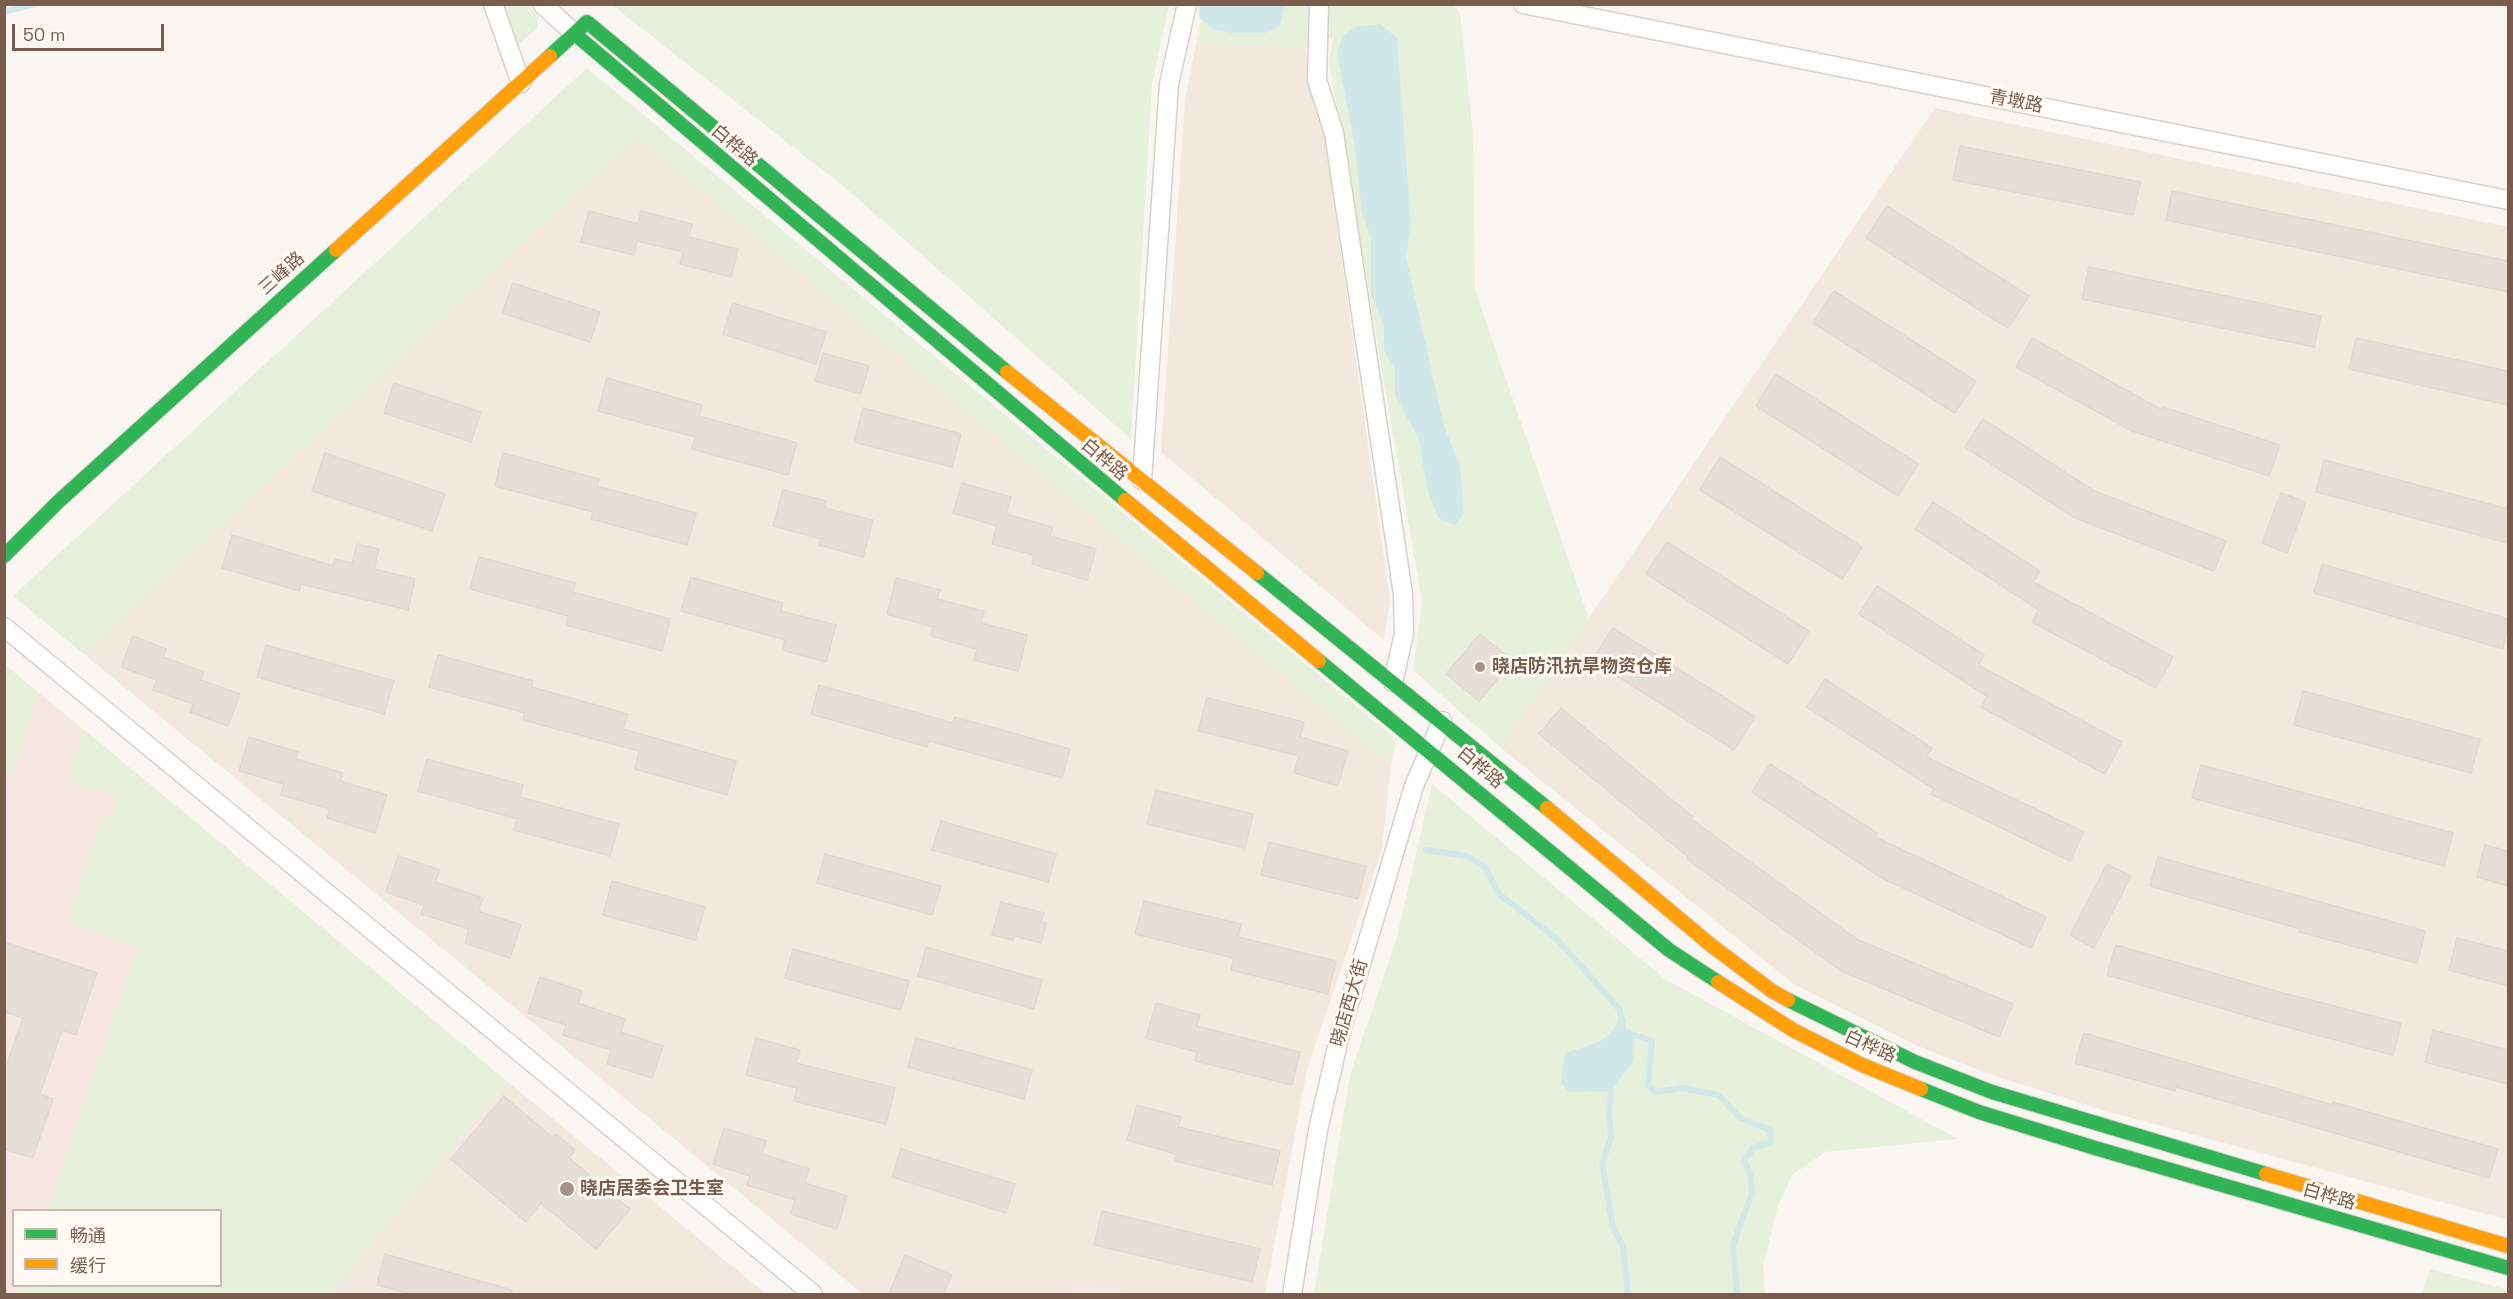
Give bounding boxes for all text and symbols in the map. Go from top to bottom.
scale bar [15,12,166,50]
text: 50 m [23,23,65,46]
street label: 青墩路 [1987,86,2045,118]
street label: 白桦路 [706,120,762,172]
street label: 三峰路 [255,248,309,300]
street label: 白桦路 [1076,434,1132,486]
place label: 晓店防汛抗旱物资仓库 [1492,656,1672,678]
marker: 晓店防汛抗旱物资仓库 [1473,660,1487,674]
street label: 白桦路 [1452,742,1508,794]
street label: 晓店西大街 [1327,957,1373,1049]
street label: 白桦路 [1841,1026,1899,1068]
place label: 晓店居委会卫生室 [580,1178,724,1200]
street label: 白桦路 [2300,1179,2358,1215]
marker: 晓店居委会卫生室 [558,1180,576,1198]
legend [12,1209,222,1287]
text: 畅通 [70,1224,106,1247]
text: 缓行 [70,1254,106,1277]

